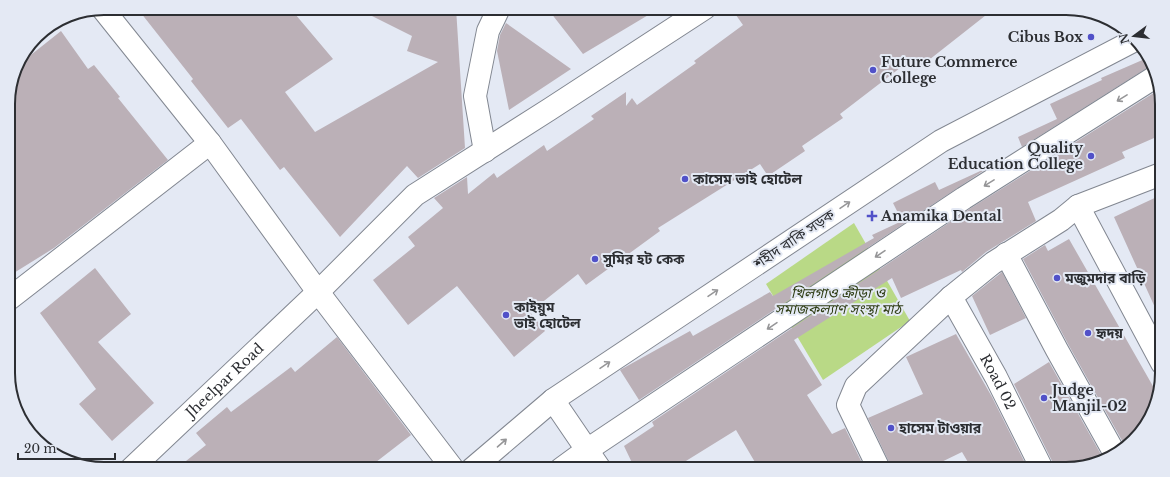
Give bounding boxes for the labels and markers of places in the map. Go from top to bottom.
place label: Cibus Box [1008,28,1084,46]
marker: Cibus Box [1086,32,1096,42]
place label: Future Commerce College [881,53,1018,87]
marker: Future Commerce College [868,65,878,75]
place label: Quality Education College [948,139,1084,173]
marker: Quality Education College [1086,151,1096,161]
place label: কাসেম ভাই হোটেল [692,170,802,188]
marker: কাসেম ভাই হোটেল [680,174,690,184]
place label: Anamika Dental [880,207,1002,225]
marker: Anamika Dental [866,210,878,222]
place label: সুমির হট কেক [602,250,685,268]
marker: সুমির হট কেক [590,254,600,264]
place label: মজুমদার বাড়ি [1064,269,1146,287]
marker: মজুমদার বাড়ি [1052,273,1062,283]
place label: কাইয়ুম ভাই হোটেল [513,298,581,332]
marker: কাইয়ুম ভাই হোটেল [501,310,511,320]
place label: হৃদয় [1095,324,1123,342]
marker: হৃদয় [1083,328,1093,338]
place label: Judge Manjil-02 [1049,381,1127,415]
marker: Judge Manjil-02 [1039,393,1049,403]
place label: হাসেম টাওয়ার [898,419,982,437]
marker: হাসেম টাওয়ার [886,423,896,433]

